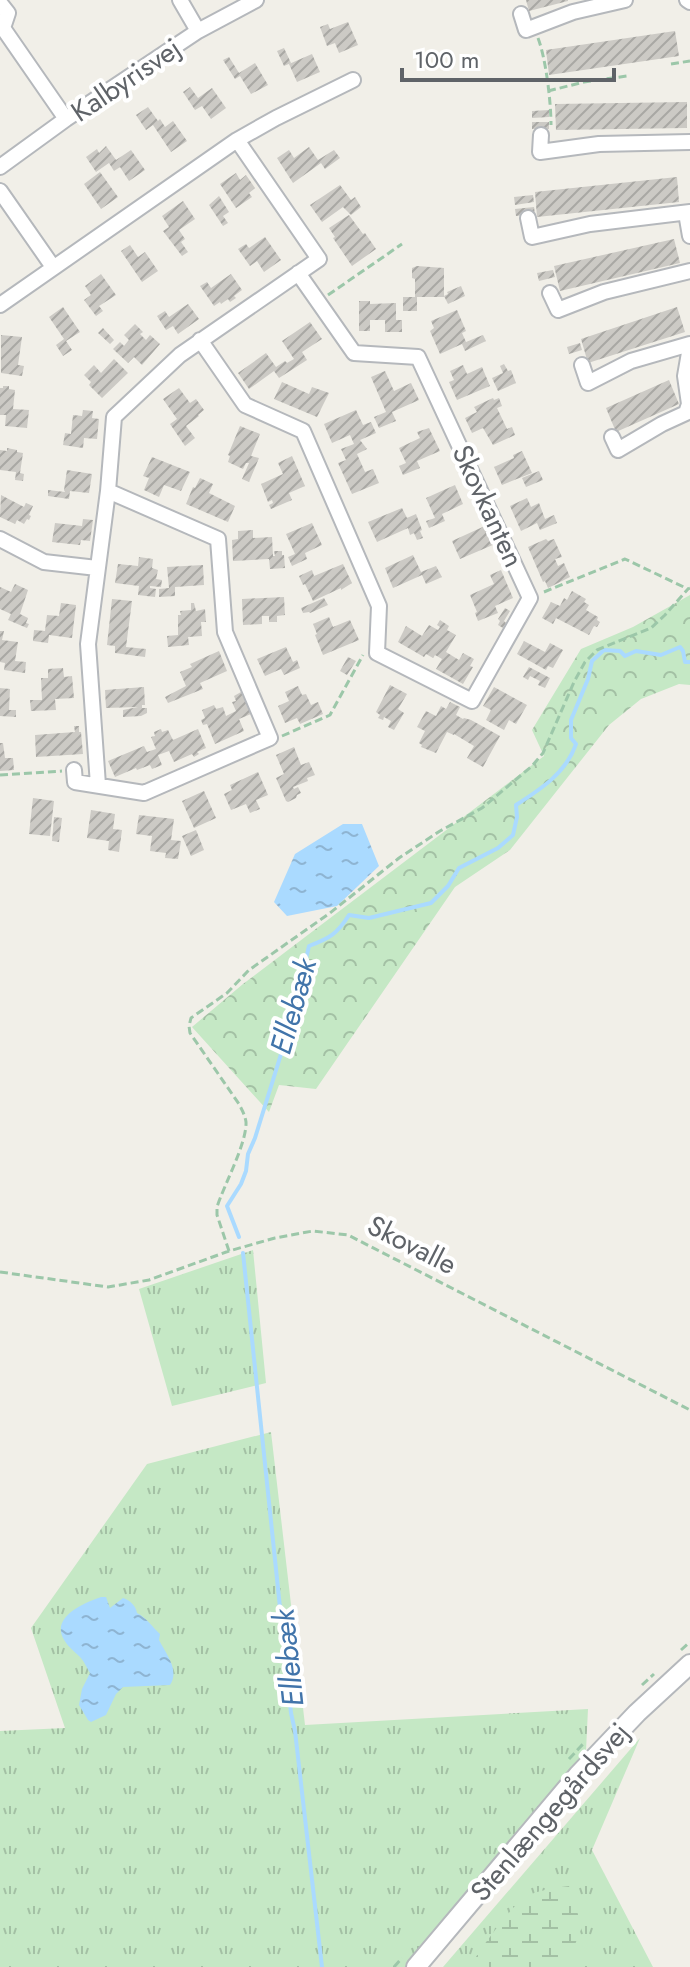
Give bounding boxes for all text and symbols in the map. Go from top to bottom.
street label: Kalbyrisvej [63,28,189,132]
scale bar [402,32,614,82]
text: 100 m [414,42,480,77]
street label: Skovkanten [442,438,534,574]
water label: Ellebæk [259,952,327,1059]
street label: Skovalle [360,1205,464,1285]
water label: Ellebæk [261,1606,314,1709]
street label: Stenlængegårdsvej [461,1714,639,1910]

